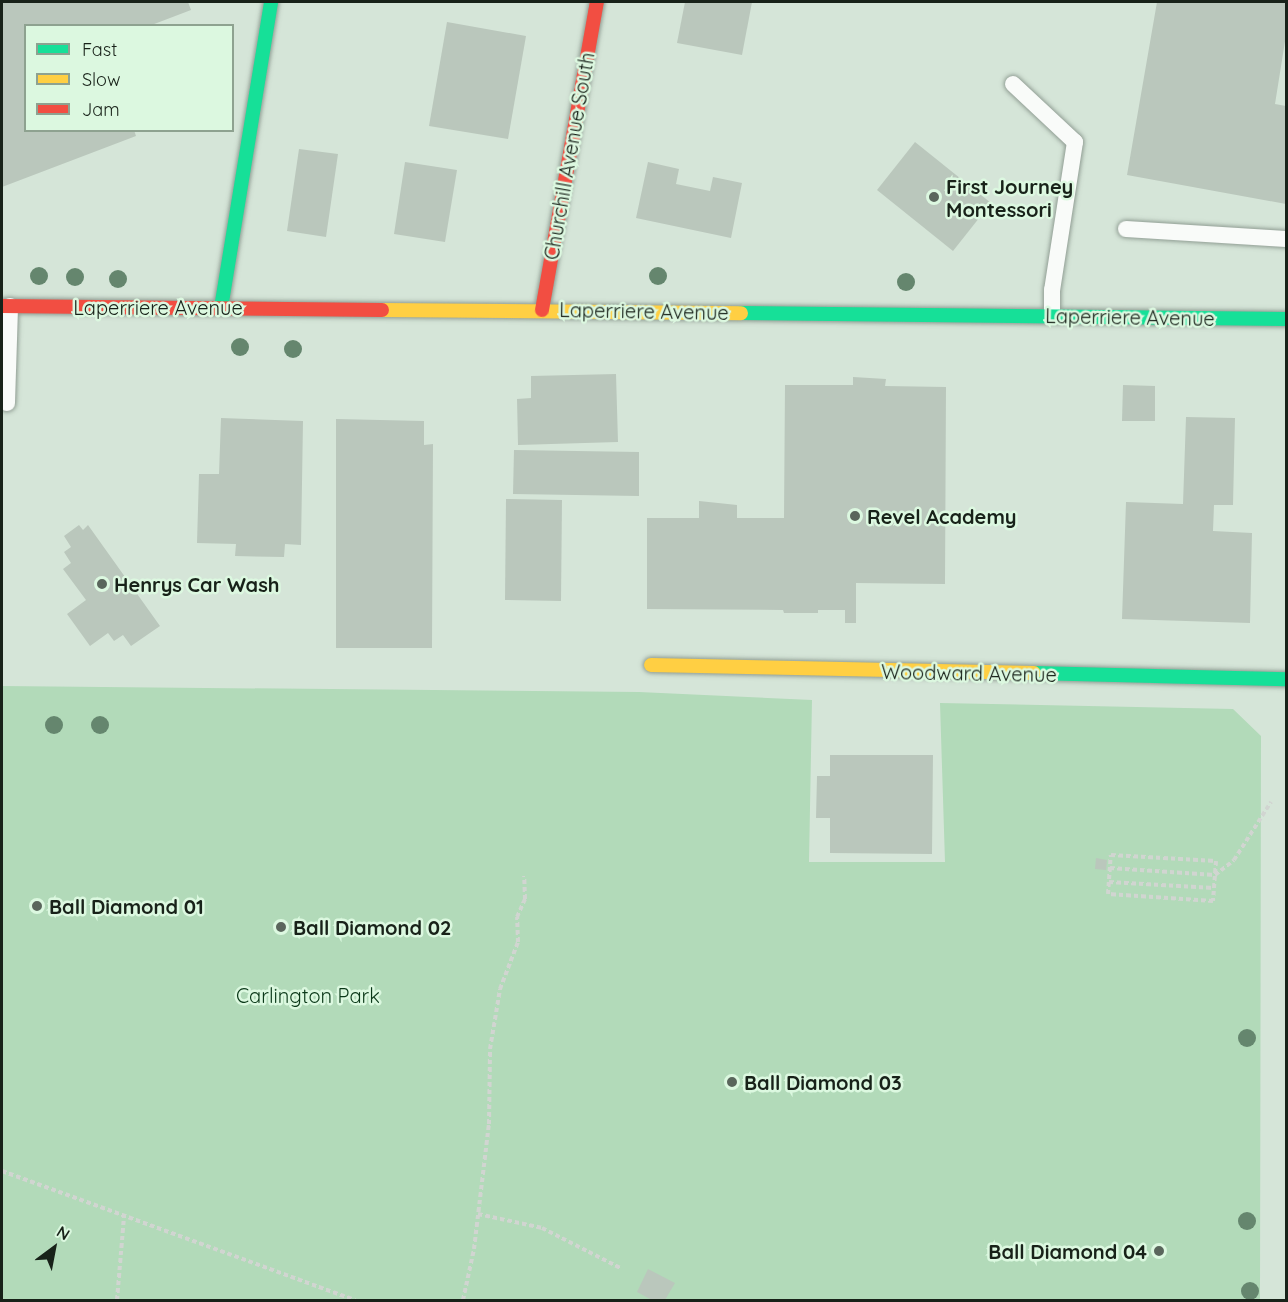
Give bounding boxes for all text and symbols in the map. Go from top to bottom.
legend [24,24,234,132]
text: Fast [82,38,117,61]
street label: Churchill Avenue South [539,50,599,262]
text: Slow [82,68,120,91]
text: Jam [82,98,120,121]
place label: First Journey Montessori [946,174,1073,221]
marker: First Journey Montessori [927,190,941,204]
street label: Laperriere Avenue [73,295,243,319]
street label: Laperriere Avenue [559,298,729,324]
street label: Laperriere Avenue [1045,304,1215,330]
place label: Revel Academy [867,504,1016,528]
marker: Revel Academy [848,509,862,523]
place label: Henrys Car Wash [114,572,280,596]
marker: Henrys Car Wash [95,577,109,591]
street label: Woodward Avenue [881,659,1057,687]
place label: Ball Diamond 01 [49,894,204,918]
marker: Ball Diamond 01 [30,899,44,913]
place label: Ball Diamond 02 [293,915,451,939]
marker: Ball Diamond 02 [274,920,288,934]
park label: Carlington Park [236,983,380,1007]
place label: Ball Diamond 03 [744,1070,902,1094]
marker: Ball Diamond 03 [725,1075,739,1089]
north arrow [24,1218,84,1278]
text: N [53,1221,74,1244]
place label: Ball Diamond 04 [988,1239,1147,1263]
marker: Ball Diamond 04 [1152,1244,1166,1258]

